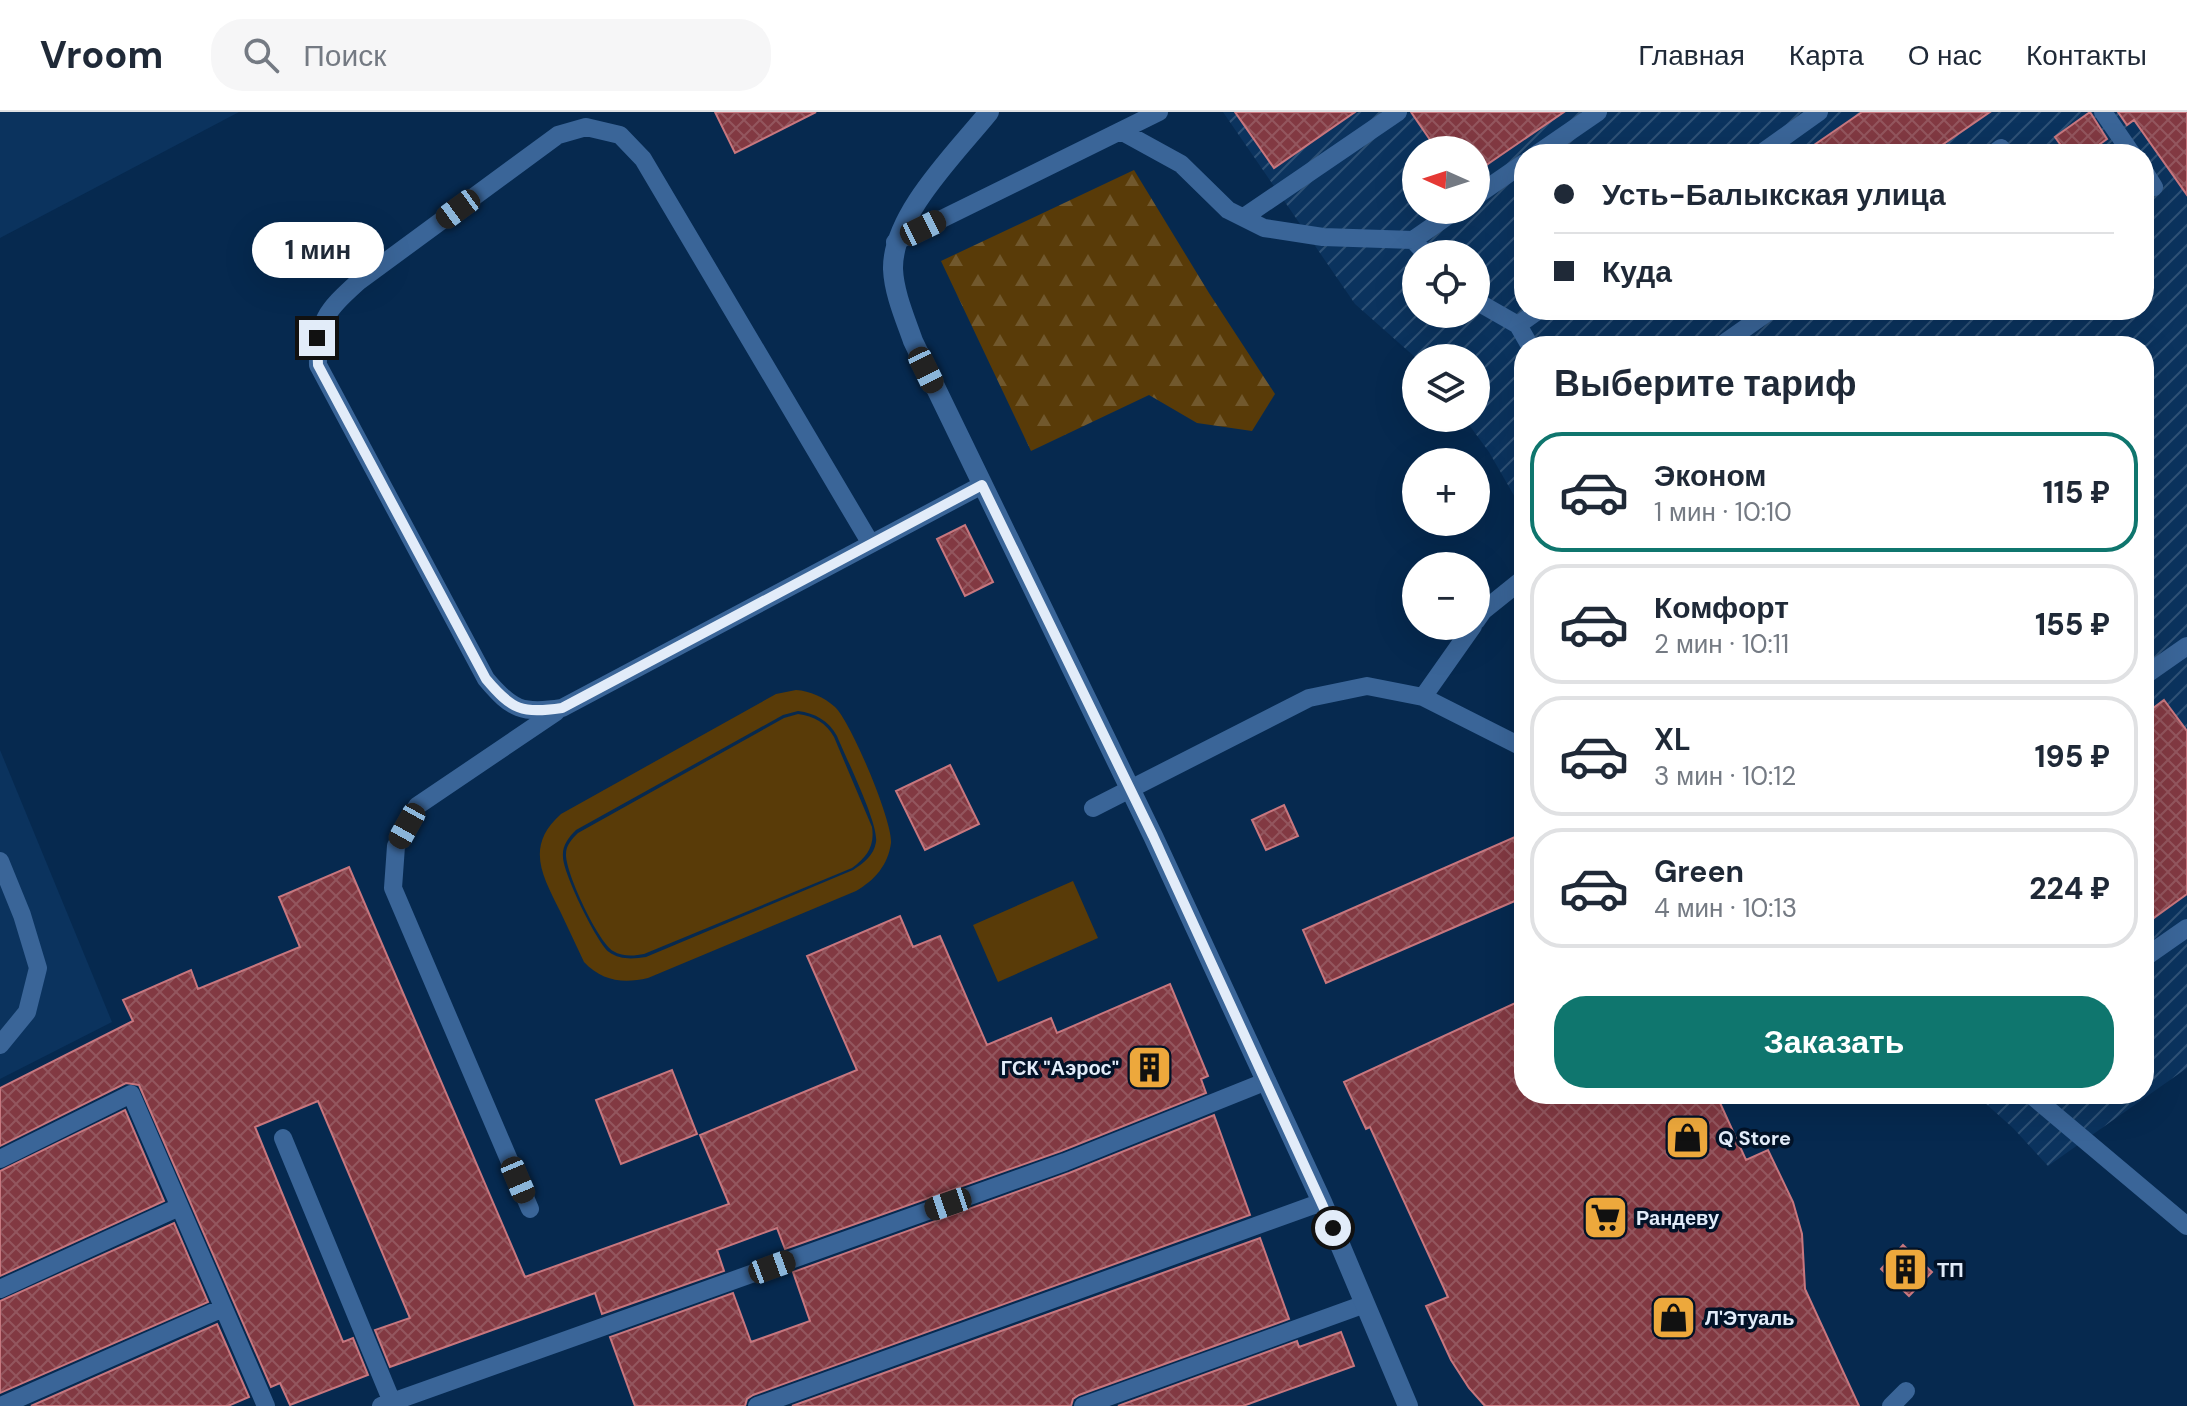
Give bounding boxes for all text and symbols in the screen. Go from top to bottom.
search box [211,19,771,91]
text: Vroom [40,30,163,80]
icon: search [239,33,283,77]
text: Поиск [303,36,386,75]
text: Главная [1638,37,1745,74]
text: Карта [1789,37,1864,74]
text: О нас [1908,37,1982,74]
text: Контакты [2026,37,2147,74]
north arrow [1402,136,1490,224]
map controls [1402,136,1490,640]
text: Усть-Балыкская улица [1602,175,1946,214]
car [432,185,484,233]
car [896,207,950,249]
callout: 1 мин [251,222,383,278]
text: 1 мин [285,233,351,267]
button: locate [1402,240,1490,328]
text: Куда [1602,252,1672,291]
route end [299,320,335,356]
car [905,343,947,397]
button: layers [1402,344,1490,432]
text: Выберите тариф [1554,360,1857,407]
button: + [1402,448,1490,536]
icon: car [1558,456,1630,528]
text: Эконом [1654,456,1767,495]
text: 115 ₽ [2043,473,2110,512]
text: 1 мин · 10:10 [1654,495,1792,529]
button: − [1402,552,1490,640]
icon: car [1558,588,1630,660]
text: Комфорт [1654,588,1789,627]
text: 155 ₽ [2035,605,2110,644]
text: 2 мин · 10:11 [1654,627,1789,661]
icon: car [1558,720,1630,792]
text: XL [1654,720,1691,759]
text: 195 ₽ [2035,737,2110,776]
text: 3 мин · 10:12 [1654,759,1796,793]
car [385,799,429,853]
icon: car [1558,852,1630,924]
text: Green [1654,852,1744,891]
text: 224 ₽ [2029,869,2110,908]
text: 4 мин · 10:13 [1654,891,1797,925]
button: Заказать [1554,996,2114,1088]
building icon: ГСК "Аэрос" [1126,1044,1174,1092]
place label: ГСК "Аэрос" [1001,1055,1119,1081]
shop icon: Q Store [1663,1114,1711,1162]
place label: Q Store [1718,1125,1791,1151]
car [498,1153,538,1207]
car [921,1185,975,1223]
supermarket icon: Рандеву [1581,1194,1629,1242]
place label: Рандеву [1636,1205,1720,1231]
route start [1315,1210,1351,1246]
building icon: ТП [1882,1246,1930,1294]
car [745,1248,799,1286]
place label: ТП [1937,1257,1964,1283]
shop icon: Л'Этуаль [1650,1294,1698,1342]
place label: Л'Этуаль [1705,1305,1794,1331]

